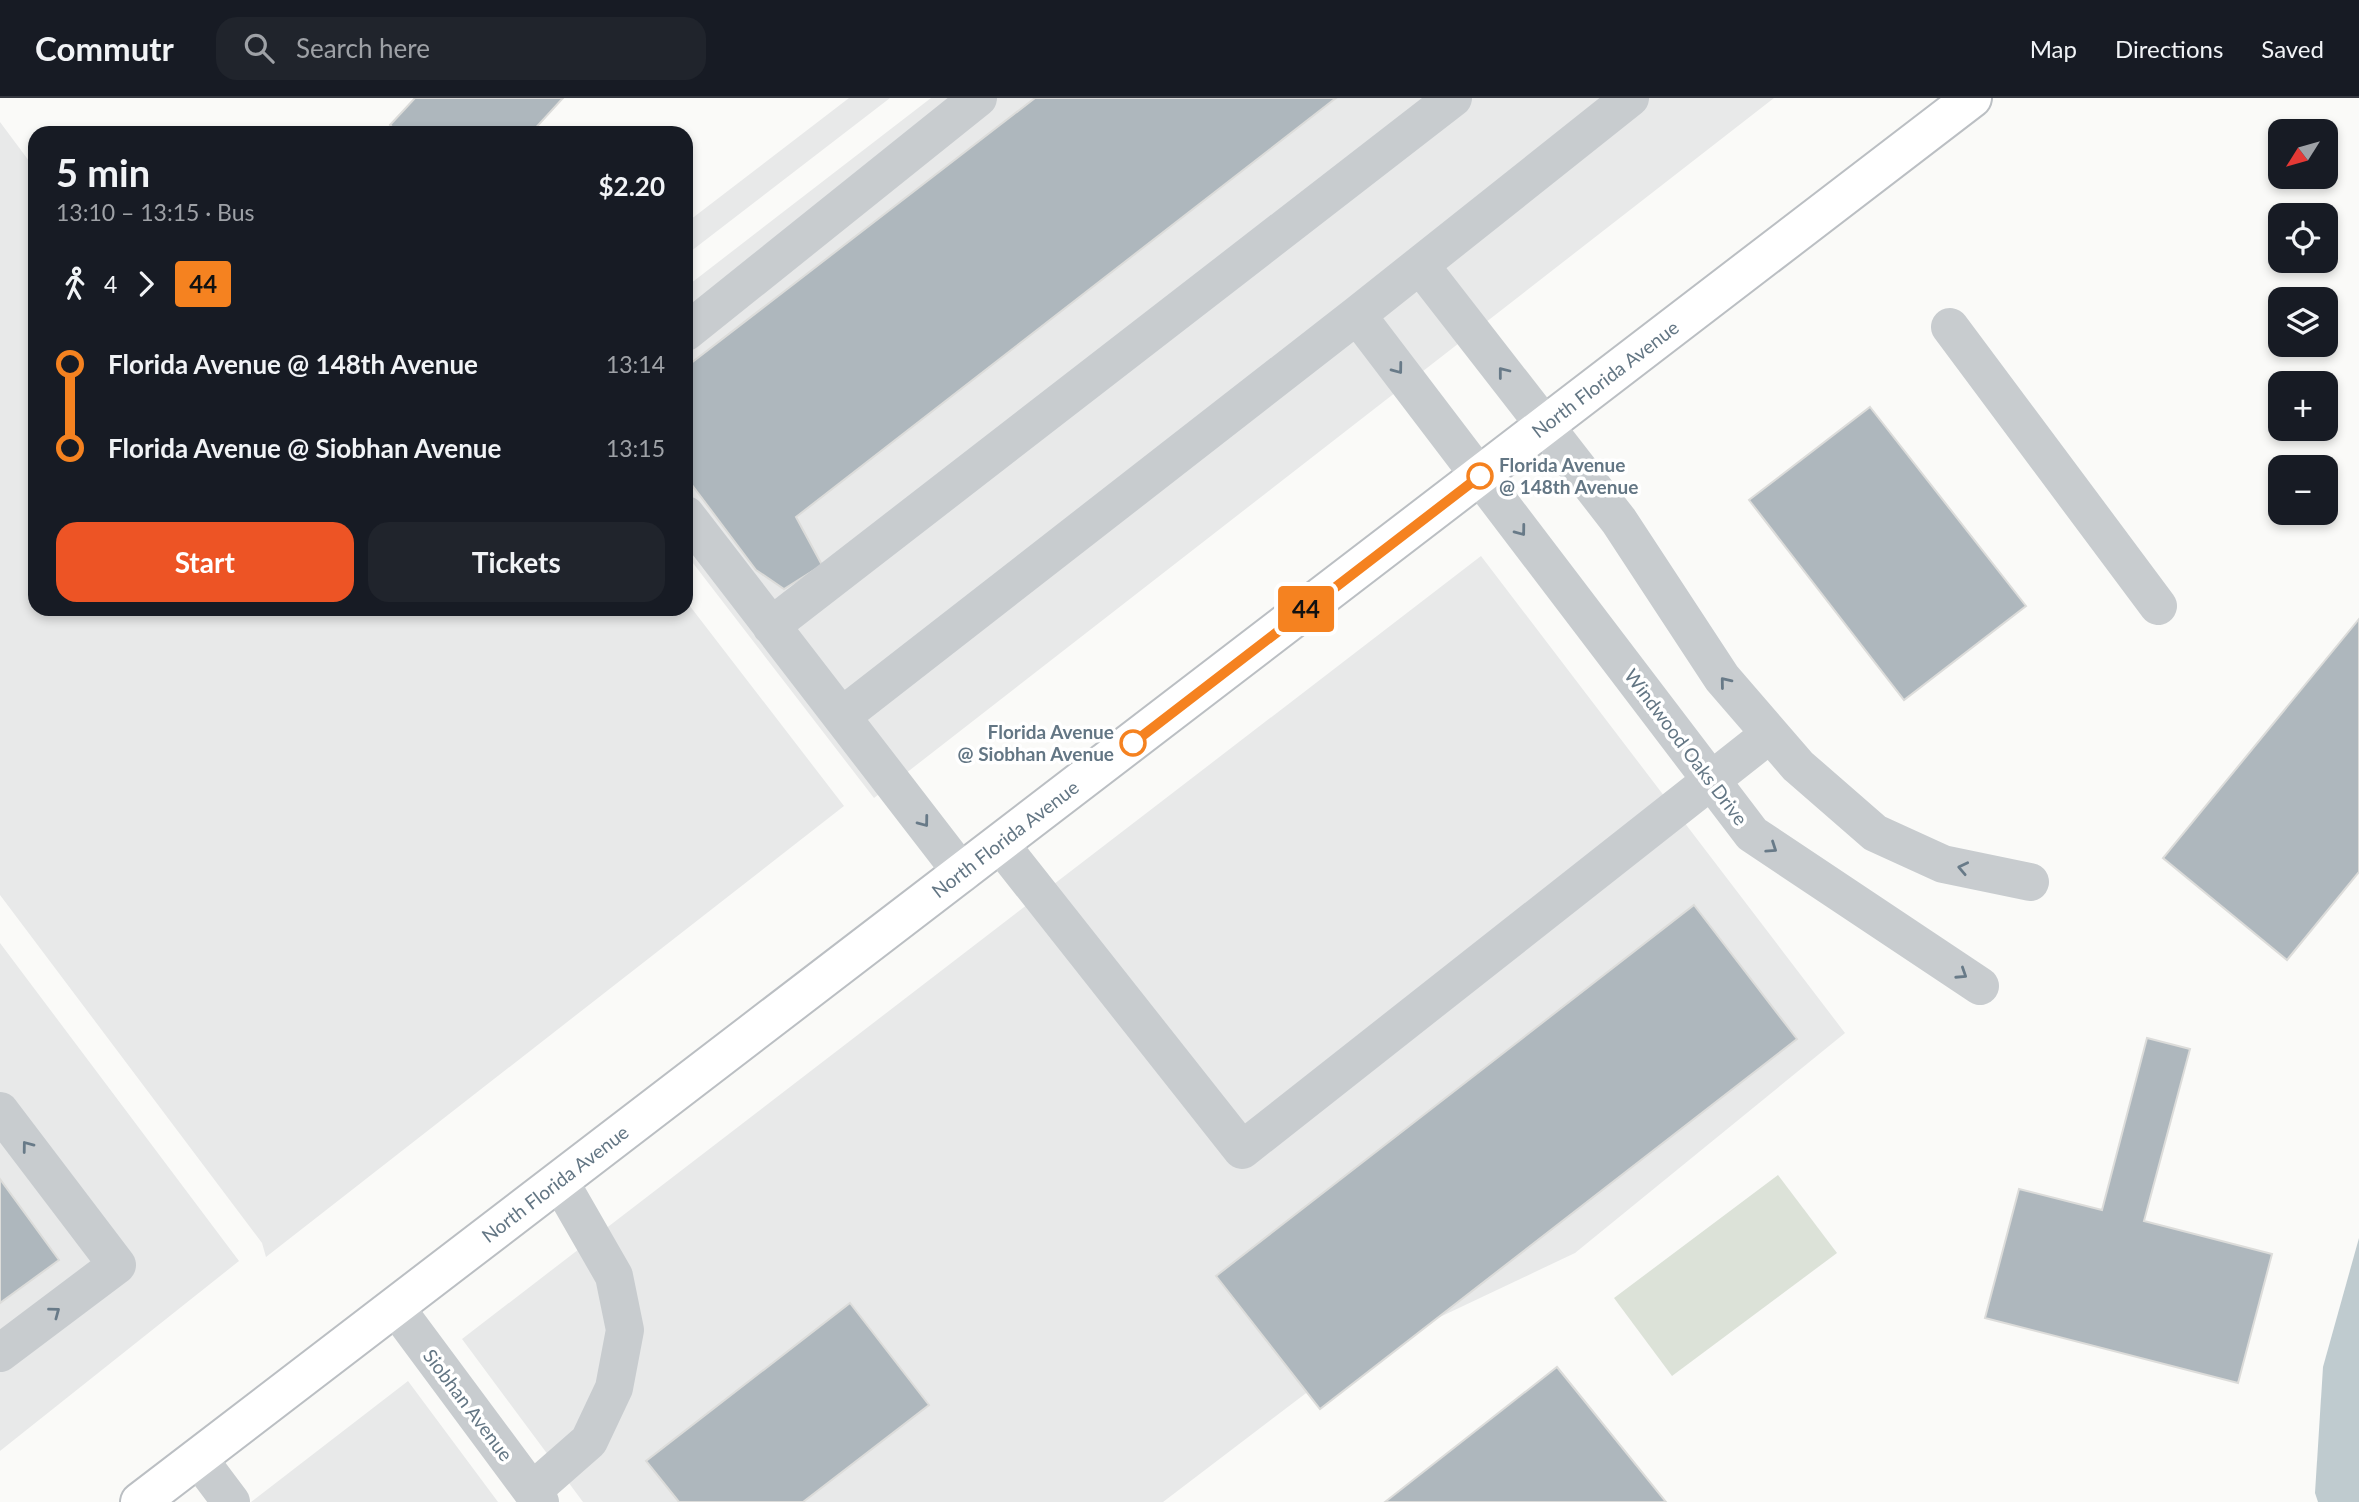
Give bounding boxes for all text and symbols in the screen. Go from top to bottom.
search box [216,17,706,80]
text: Commutr [35,28,174,68]
icon: search [240,29,278,67]
text: Search here [296,32,430,64]
text: Map [2030,34,2077,63]
text: Directions [2115,34,2223,63]
text: Saved [2261,34,2324,63]
north arrow [2268,119,2338,189]
map controls [2268,119,2338,525]
text: 5 min [56,149,150,195]
text: $2.20 [599,170,665,202]
text: 13:10 – 13:15 · Bus [56,198,255,226]
button: locate [2268,203,2338,273]
icon: walk [56,265,94,303]
icon: forward [127,265,165,303]
text: 44 [189,269,217,298]
text: 4 [104,270,117,298]
button: layers [2268,287,2338,357]
street label: North Florida Avenue [1527,315,1683,442]
text: Florida Avenue @ 148th Avenue [108,348,478,380]
text: 13:14 [606,350,665,378]
one-way arrow [1390,361,1402,374]
one-way arrow [1498,368,1511,380]
button: + [2268,371,2338,441]
text: Florida Avenue @ Siobhan Avenue [108,432,501,464]
text: 13:15 [606,434,665,462]
place label: Florida Avenue @ 148th Avenue [1499,453,1638,498]
button: − [2268,455,2338,525]
marker: Florida Avenue @ 148th Avenue [1467,463,1493,489]
button: Start [56,522,354,602]
button: Tickets [368,522,665,602]
one-way arrow [1513,523,1525,535]
line badge: 44 [1274,586,1338,632]
text: 44 [1292,594,1320,623]
street label: Windwood Oaks Drive [1620,664,1753,829]
one-way arrow [1721,677,1734,689]
place label: Florida Avenue @ Siobhan Avenue [958,720,1114,765]
marker: Florida Avenue @ Siobhan Avenue [1120,730,1146,756]
street label: North Florida Avenue [927,775,1083,902]
one-way arrow [915,814,928,827]
one-way arrow [1765,840,1778,853]
one-way arrow [1957,862,1969,877]
one-way arrow [1954,966,1967,978]
street label: North Florida Avenue [477,1120,633,1247]
one-way arrow [22,1141,35,1154]
one-way arrow [47,1308,59,1321]
street label: Siobhan Avenue [419,1344,518,1465]

